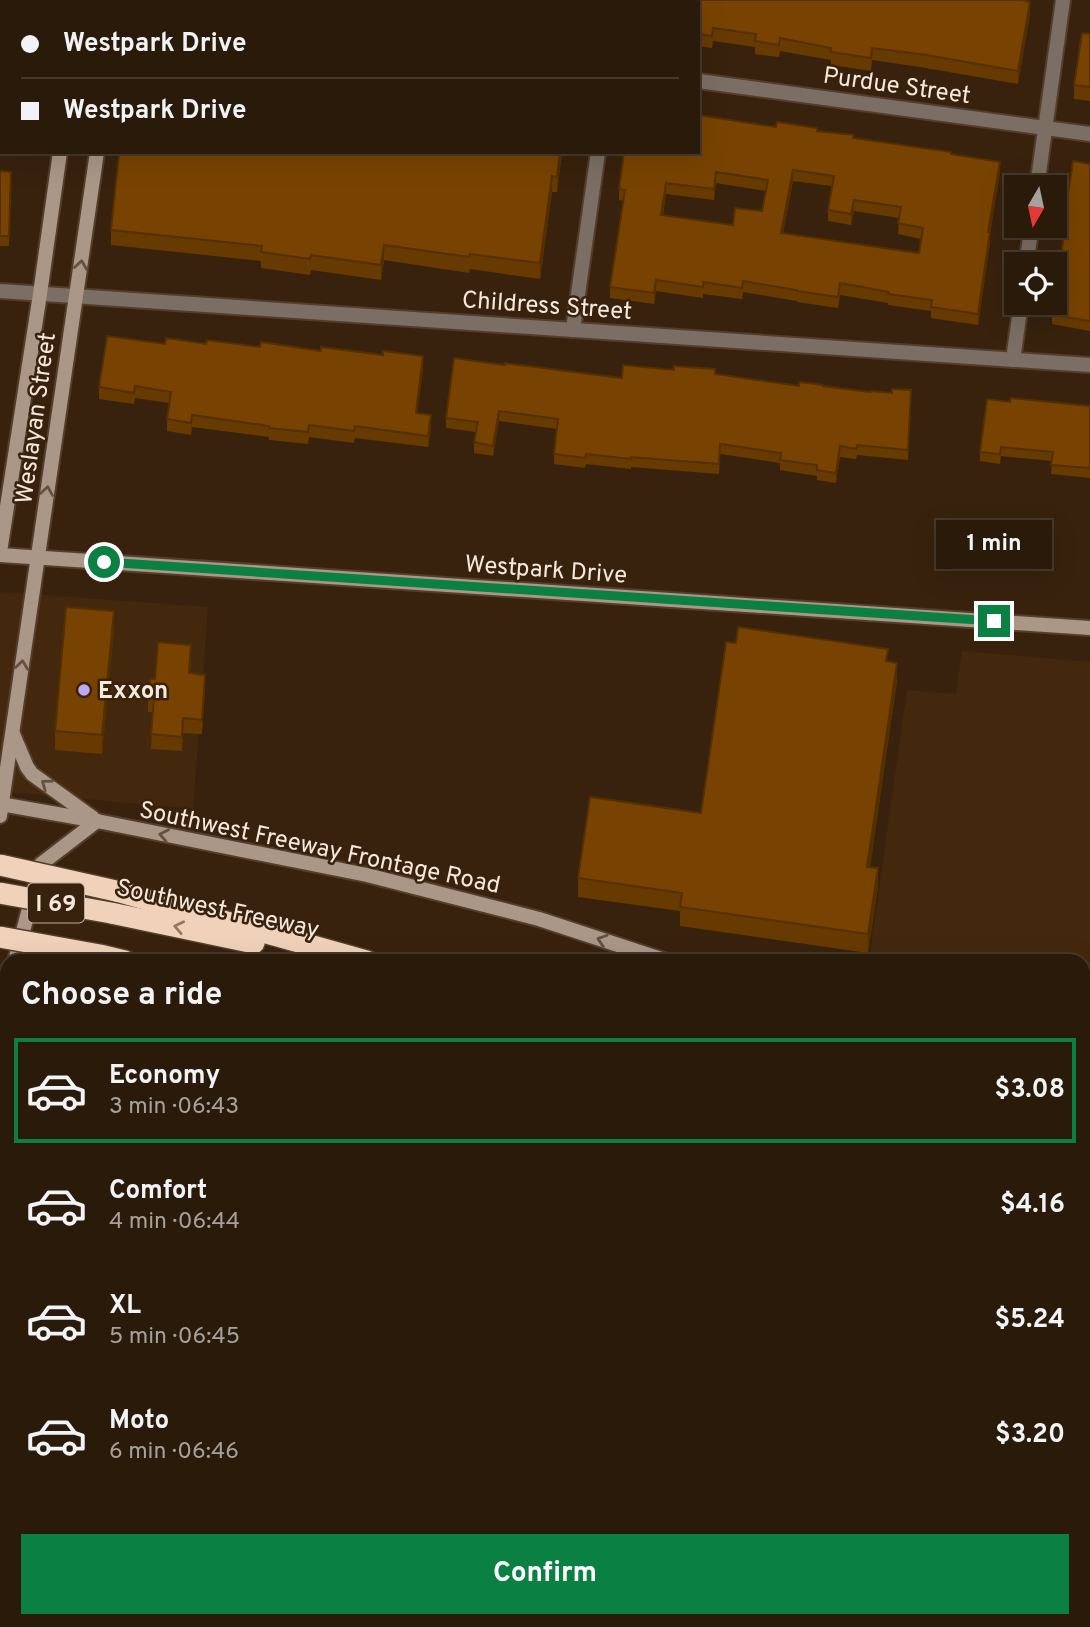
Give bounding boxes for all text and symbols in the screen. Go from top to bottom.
text: Westpark Drive [63,28,246,61]
street label: Purdue Street [821,62,972,112]
text: Westpark Drive [63,95,246,128]
north arrow [1004,175,1068,238]
map controls [1004,175,1067,315]
button: locate [1004,252,1067,315]
one-way arrow [73,260,88,271]
street label: Childress Street [461,286,633,328]
street label: Weslayan Street [10,331,64,506]
one-way arrow [39,485,54,496]
callout: 1 min [936,520,1052,568]
text: 1 min [966,530,1022,559]
route start [88,546,120,578]
street label: Westpark Drive [464,550,628,592]
route end [978,605,1010,637]
one-way arrow [14,659,29,671]
place label: Exxon [98,677,168,707]
marker: Exxon [76,682,92,698]
one-way arrow [41,780,53,793]
street label: Southwest Freeway Frontage Road [136,796,503,902]
one-way arrow [158,828,170,843]
street label: Southwest Freeway [113,874,322,946]
road number: I 69 [28,884,84,922]
one-way arrow [173,920,185,935]
one-way arrow [596,934,609,948]
text: Choose a ride [21,976,222,1016]
icon: car [25,1059,88,1122]
text: Economy [109,1060,220,1093]
text: $3.08 [995,1074,1065,1107]
text: 3 min · 06:43 [109,1093,239,1122]
icon: car [25,1174,88,1237]
text: Comfort [109,1175,207,1208]
text: $4.16 [1000,1189,1065,1222]
text: 4 min · 06:44 [109,1208,240,1237]
icon: car [25,1289,88,1352]
text: XL [109,1290,141,1323]
text: $5.24 [994,1304,1065,1337]
text: 5 min · 06:45 [109,1323,240,1352]
icon: car [25,1404,88,1467]
text: Moto [109,1405,169,1438]
text: $3.20 [995,1419,1065,1452]
text: 6 min · 06:46 [109,1438,239,1467]
button: Confirm [21,1534,1069,1614]

